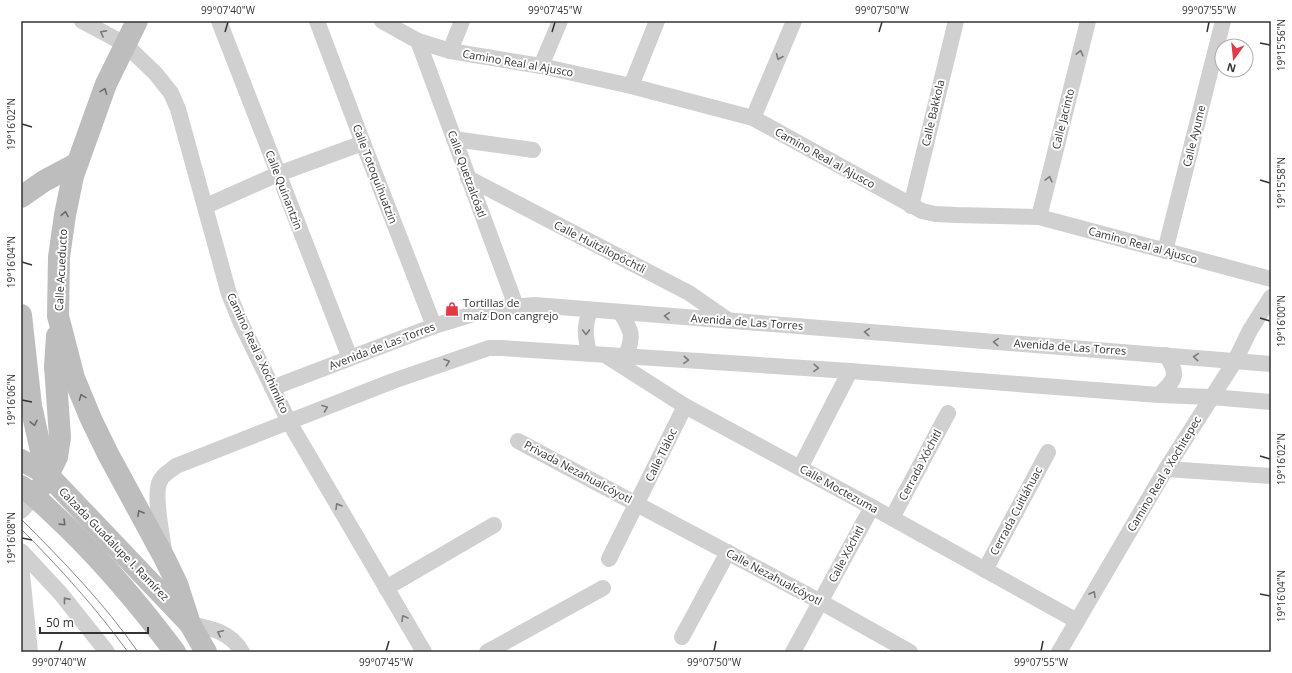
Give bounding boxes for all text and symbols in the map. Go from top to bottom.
text: 99°07'40"W [201,3,256,17]
text: 99°07'45"W [528,3,583,17]
text: 99°07'50"W [855,3,910,17]
text: 99°07'55"W [1182,3,1237,17]
text: 19°15'56"N [1274,19,1288,71]
one-way arrow [100,30,108,37]
north arrow [1214,38,1254,78]
street label: Camino Real al Ajusco [461,45,575,80]
one-way arrow [1075,50,1083,56]
one-way arrow [776,52,784,60]
text: N [1225,60,1238,77]
street label: Calle Bakkola [918,78,947,148]
one-way arrow [99,87,107,94]
street label: Calle Jacinto [1048,87,1077,151]
text: 19°16'02"N [4,98,18,150]
street label: Calle Ayume [1179,103,1208,168]
street label: Calle Totoquihuatzin [350,122,401,226]
street label: Camino Real al Ajusco [772,124,878,192]
street label: Calle Quetzalcóatl [445,128,490,220]
street label: Calle Quinantzin [262,148,307,232]
text: 19°15'58"N [1274,157,1288,209]
one-way arrow [1044,176,1052,182]
one-way arrow [60,211,69,218]
street label: Calle Huitzilopóchtli [552,217,649,276]
street label: Camino Real al Ajusco [1087,223,1200,266]
street label: Calle Acueducto [51,228,70,311]
text: 19°16'04"N [4,236,18,288]
street label: Camino Real a Xochimilco [224,290,293,416]
place label: Tortillas de maíz Don cangrejo [463,295,559,323]
text: 19°16'00"N [1274,295,1288,347]
shop icon: Tortillas de maíz Don cangrejo [444,301,460,317]
street label: Avenida de Las Torres [690,310,804,333]
one-way arrow [664,312,670,321]
street label: Avenida de Las Torres [327,318,437,373]
one-way arrow [864,327,870,336]
one-way arrow [582,329,590,335]
street label: Avenida de Las Torres [1013,335,1127,358]
one-way arrow [993,337,999,346]
one-way arrow [1193,353,1199,362]
one-way arrow [683,355,689,364]
one-way arrow [444,359,451,367]
one-way arrow [813,364,819,373]
text: 19°16'06"N [4,374,18,426]
one-way arrow [78,393,86,400]
one-way arrow [322,404,329,412]
street label: Camino Real a Xochitepec [1123,413,1204,534]
one-way arrow [30,420,38,426]
street label: Calle Tláloc [641,426,680,484]
street label: Cerrada Xóchitl [895,427,945,503]
text: 19°16'02"N [1274,433,1288,485]
street label: Privada Nezahualcóyotl [522,437,635,506]
street label: Calle Moctezuma [797,461,881,516]
street label: Cerrada Cuitláhuac [986,464,1045,558]
street label: Calzada Guadalupe I. Ramírez [56,484,173,604]
one-way arrow [336,503,343,510]
one-way arrow [137,510,145,517]
text: 19°16'08"N [4,512,18,564]
one-way arrow [58,518,66,526]
street label: Calle Xóchitl [824,523,867,585]
street label: Calle Nezahualcóyotl [724,545,825,608]
text: 19°16'04"N [1274,570,1288,622]
one-way arrow [1088,591,1095,598]
one-way arrow [63,597,70,604]
scale bar [40,609,148,635]
text: 50 m [46,614,74,631]
one-way arrow [401,615,408,623]
one-way arrow [216,629,223,637]
text: 99°07'40"W [32,655,87,669]
text: 99°07'45"W [359,655,414,669]
text: 99°07'50"W [687,655,742,669]
text: 99°07'55"W [1014,655,1069,669]

